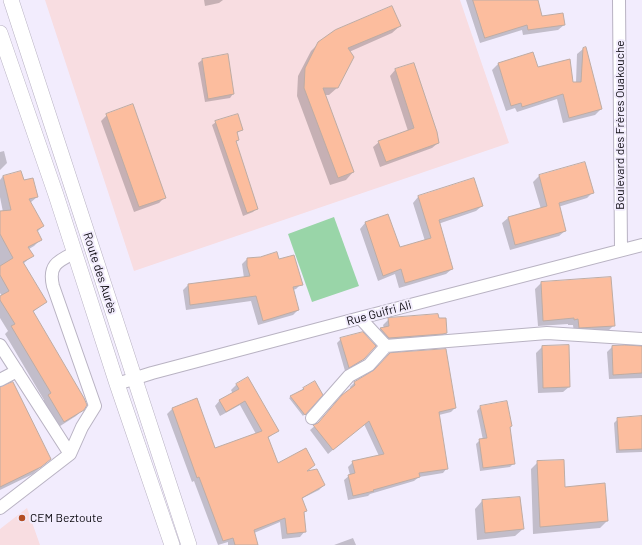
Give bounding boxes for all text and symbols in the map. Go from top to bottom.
street label: Boulevard des Frères Ouakouche [613,40,627,210]
street label: Route des Aurès [80,231,120,315]
street label: Rue Guifri Ali [345,297,413,329]
place label: CEM Beztoute [30,511,103,525]
marker: CEM Beztoute [17,513,27,523]

